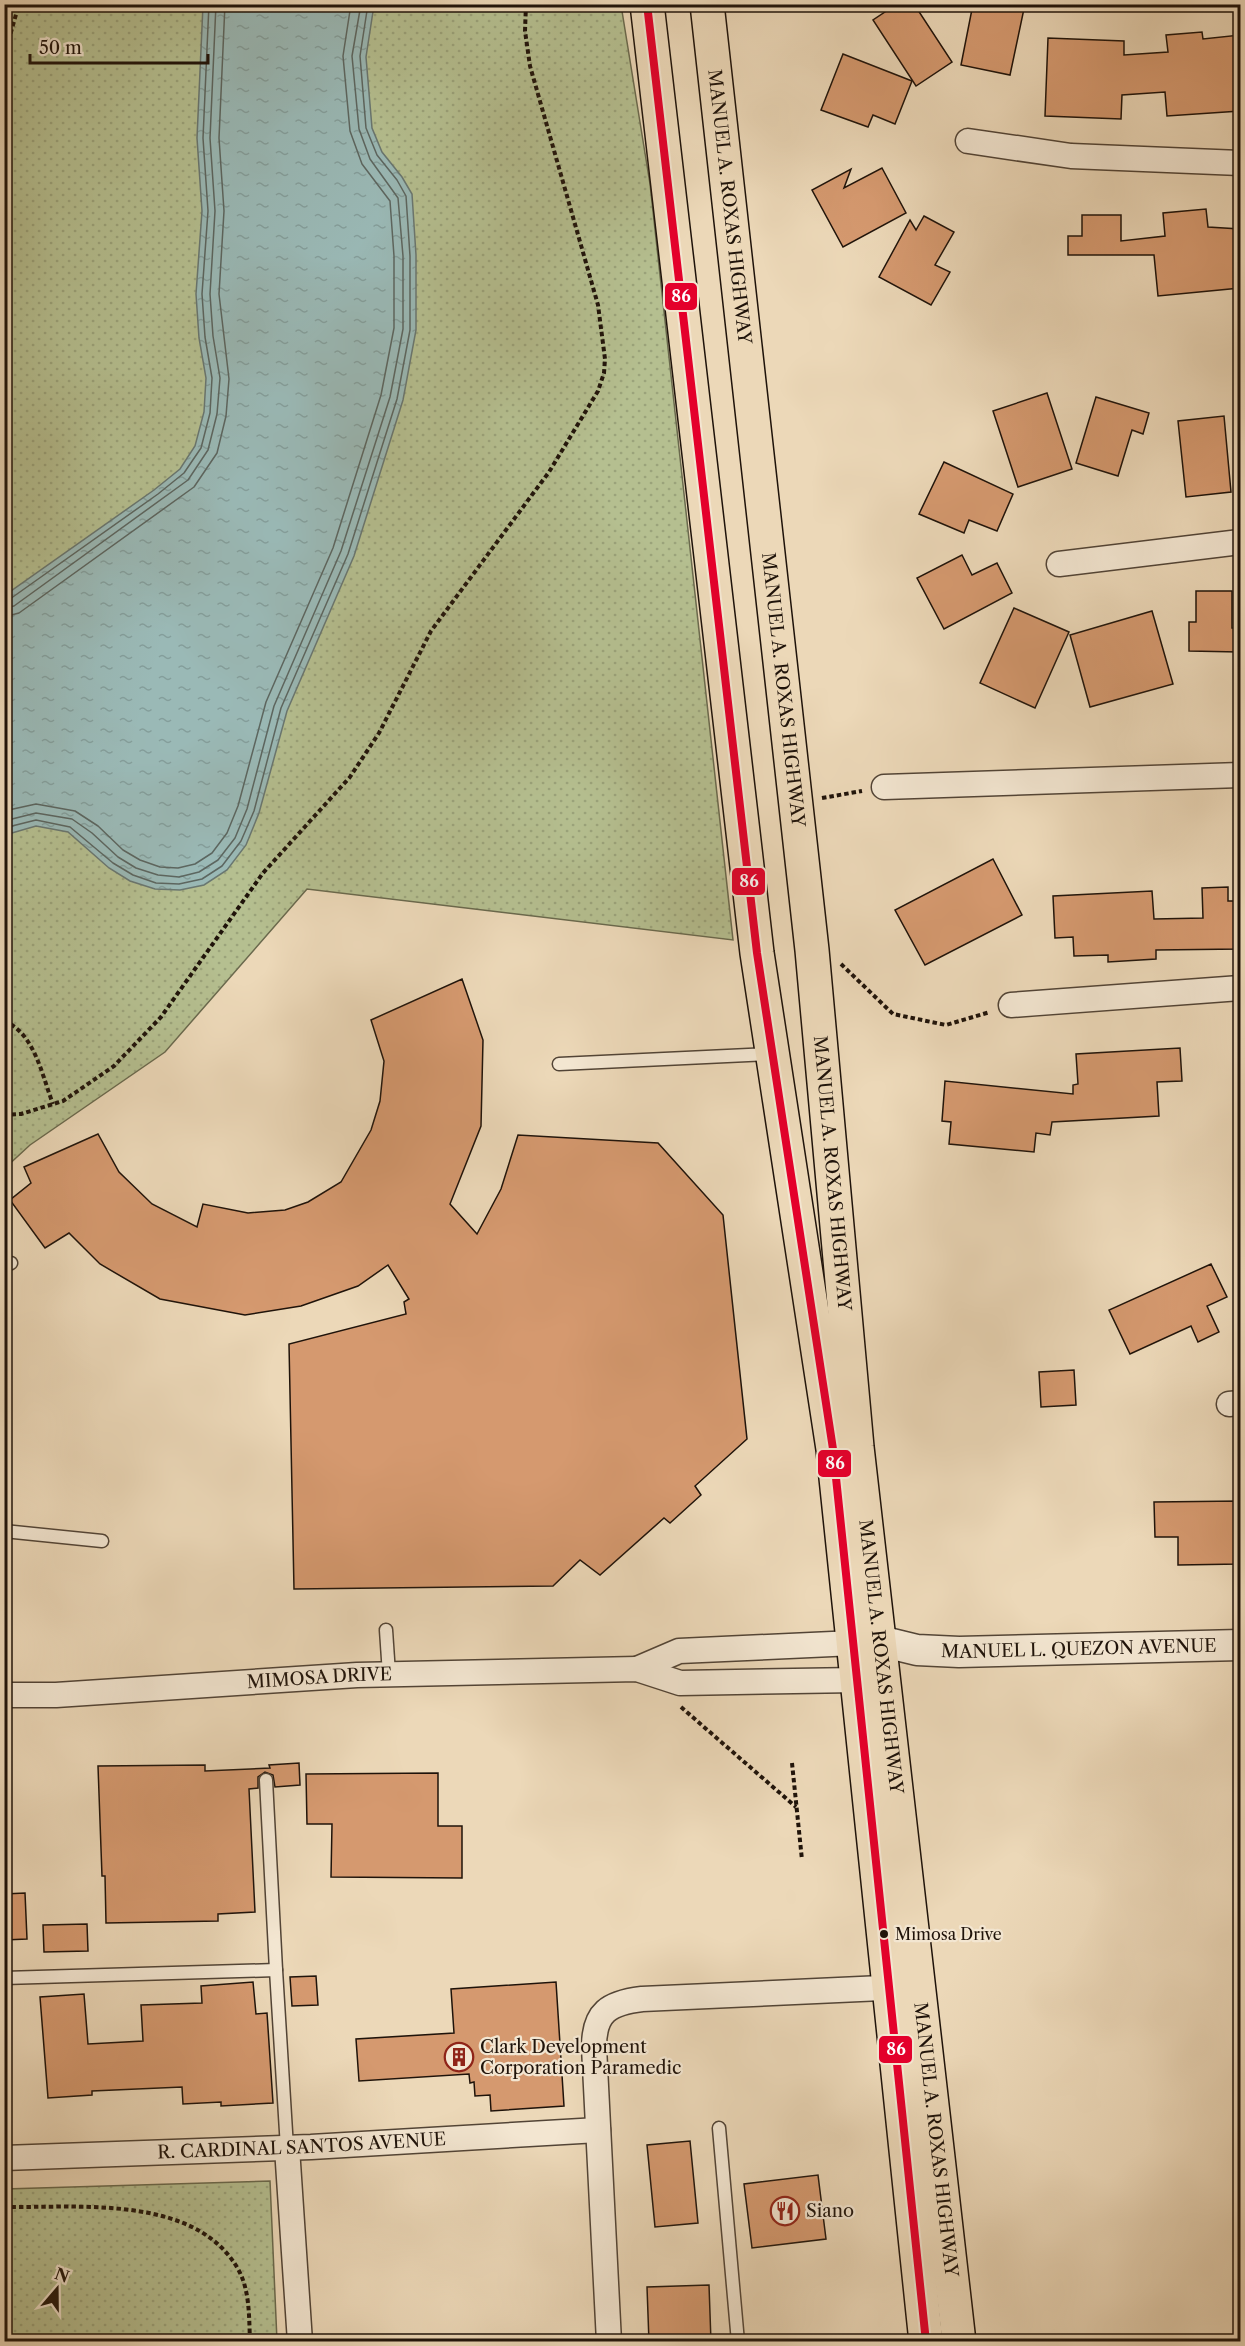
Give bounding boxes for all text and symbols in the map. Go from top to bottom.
scale bar [30,27,208,65]
text: 50 m [39,37,82,59]
street label: MANUEL A. ROXAS HIGHWAY [703,68,756,347]
line badge: 86 [664,282,698,311]
text: 86 [671,286,691,306]
street label: MANUEL A. ROXAS HIGHWAY [757,551,809,830]
line badge: 86 [731,867,766,896]
text: 86 [739,871,759,891]
street label: MANUEL A. ROXAS HIGHWAY [809,1035,856,1313]
line badge: 86 [817,1449,852,1478]
text: 86 [825,1453,845,1473]
street label: MANUEL A. ROXAS HIGHWAY [854,1518,908,1797]
street label: MANUEL L. QUEZON AVENUE [940,1635,1217,1663]
street label: MIMOSA DRIVE [246,1663,392,1693]
place label: Mimosa Drive [895,1924,1002,1944]
marker: Mimosa Drive [878,1928,890,1940]
street label: MANUEL A. ROXAS HIGHWAY [909,2001,963,2279]
line badge: 86 [878,2035,913,2064]
place label: Clark Development Corporation Paramedic [480,2036,681,2079]
text: 86 [886,2039,906,2059]
building icon: Clark Development Corporation Paramedic [443,2041,475,2073]
street label: R. CARDINAL SANTOS AVENUE [157,2128,447,2163]
restaurant icon: Siano [769,2195,801,2227]
place label: Siano [806,2200,854,2222]
north arrow [27,2259,87,2319]
text: N [52,2263,72,2287]

